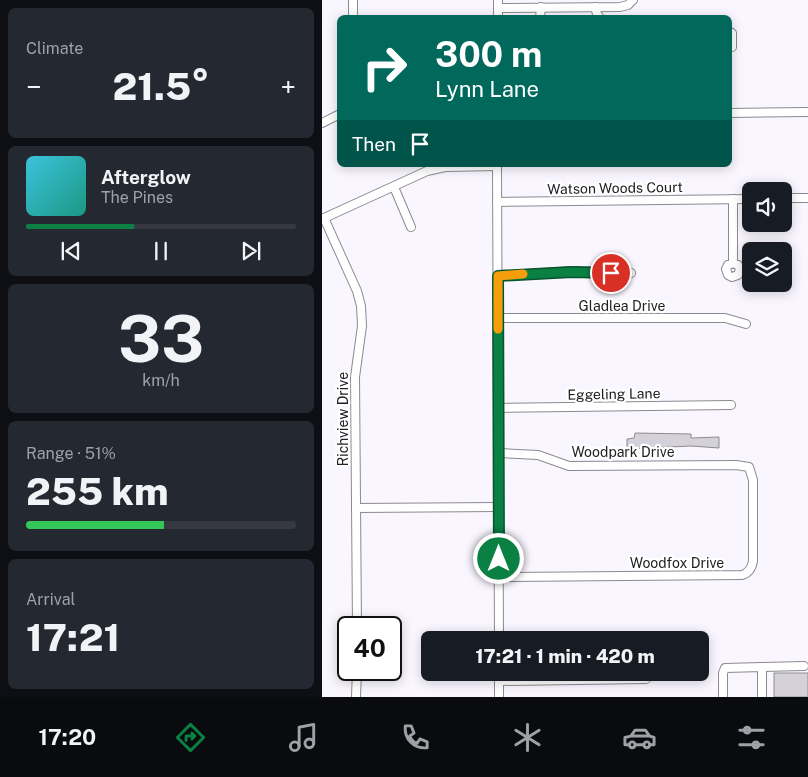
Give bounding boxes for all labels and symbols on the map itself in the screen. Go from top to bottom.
street label: Watson Woods Court [547,179,683,197]
pin [590,252,632,294]
street label: Gladlea Drive [579,298,666,314]
street label: Richview Drive [335,372,351,466]
street label: Eggeling Lane [567,385,661,403]
street label: Woodpark Drive [571,444,675,460]
position arrow [472,532,524,584]
street label: Woodfox Drive [630,555,724,571]
speed limit sign: 40 [337,616,402,681]

